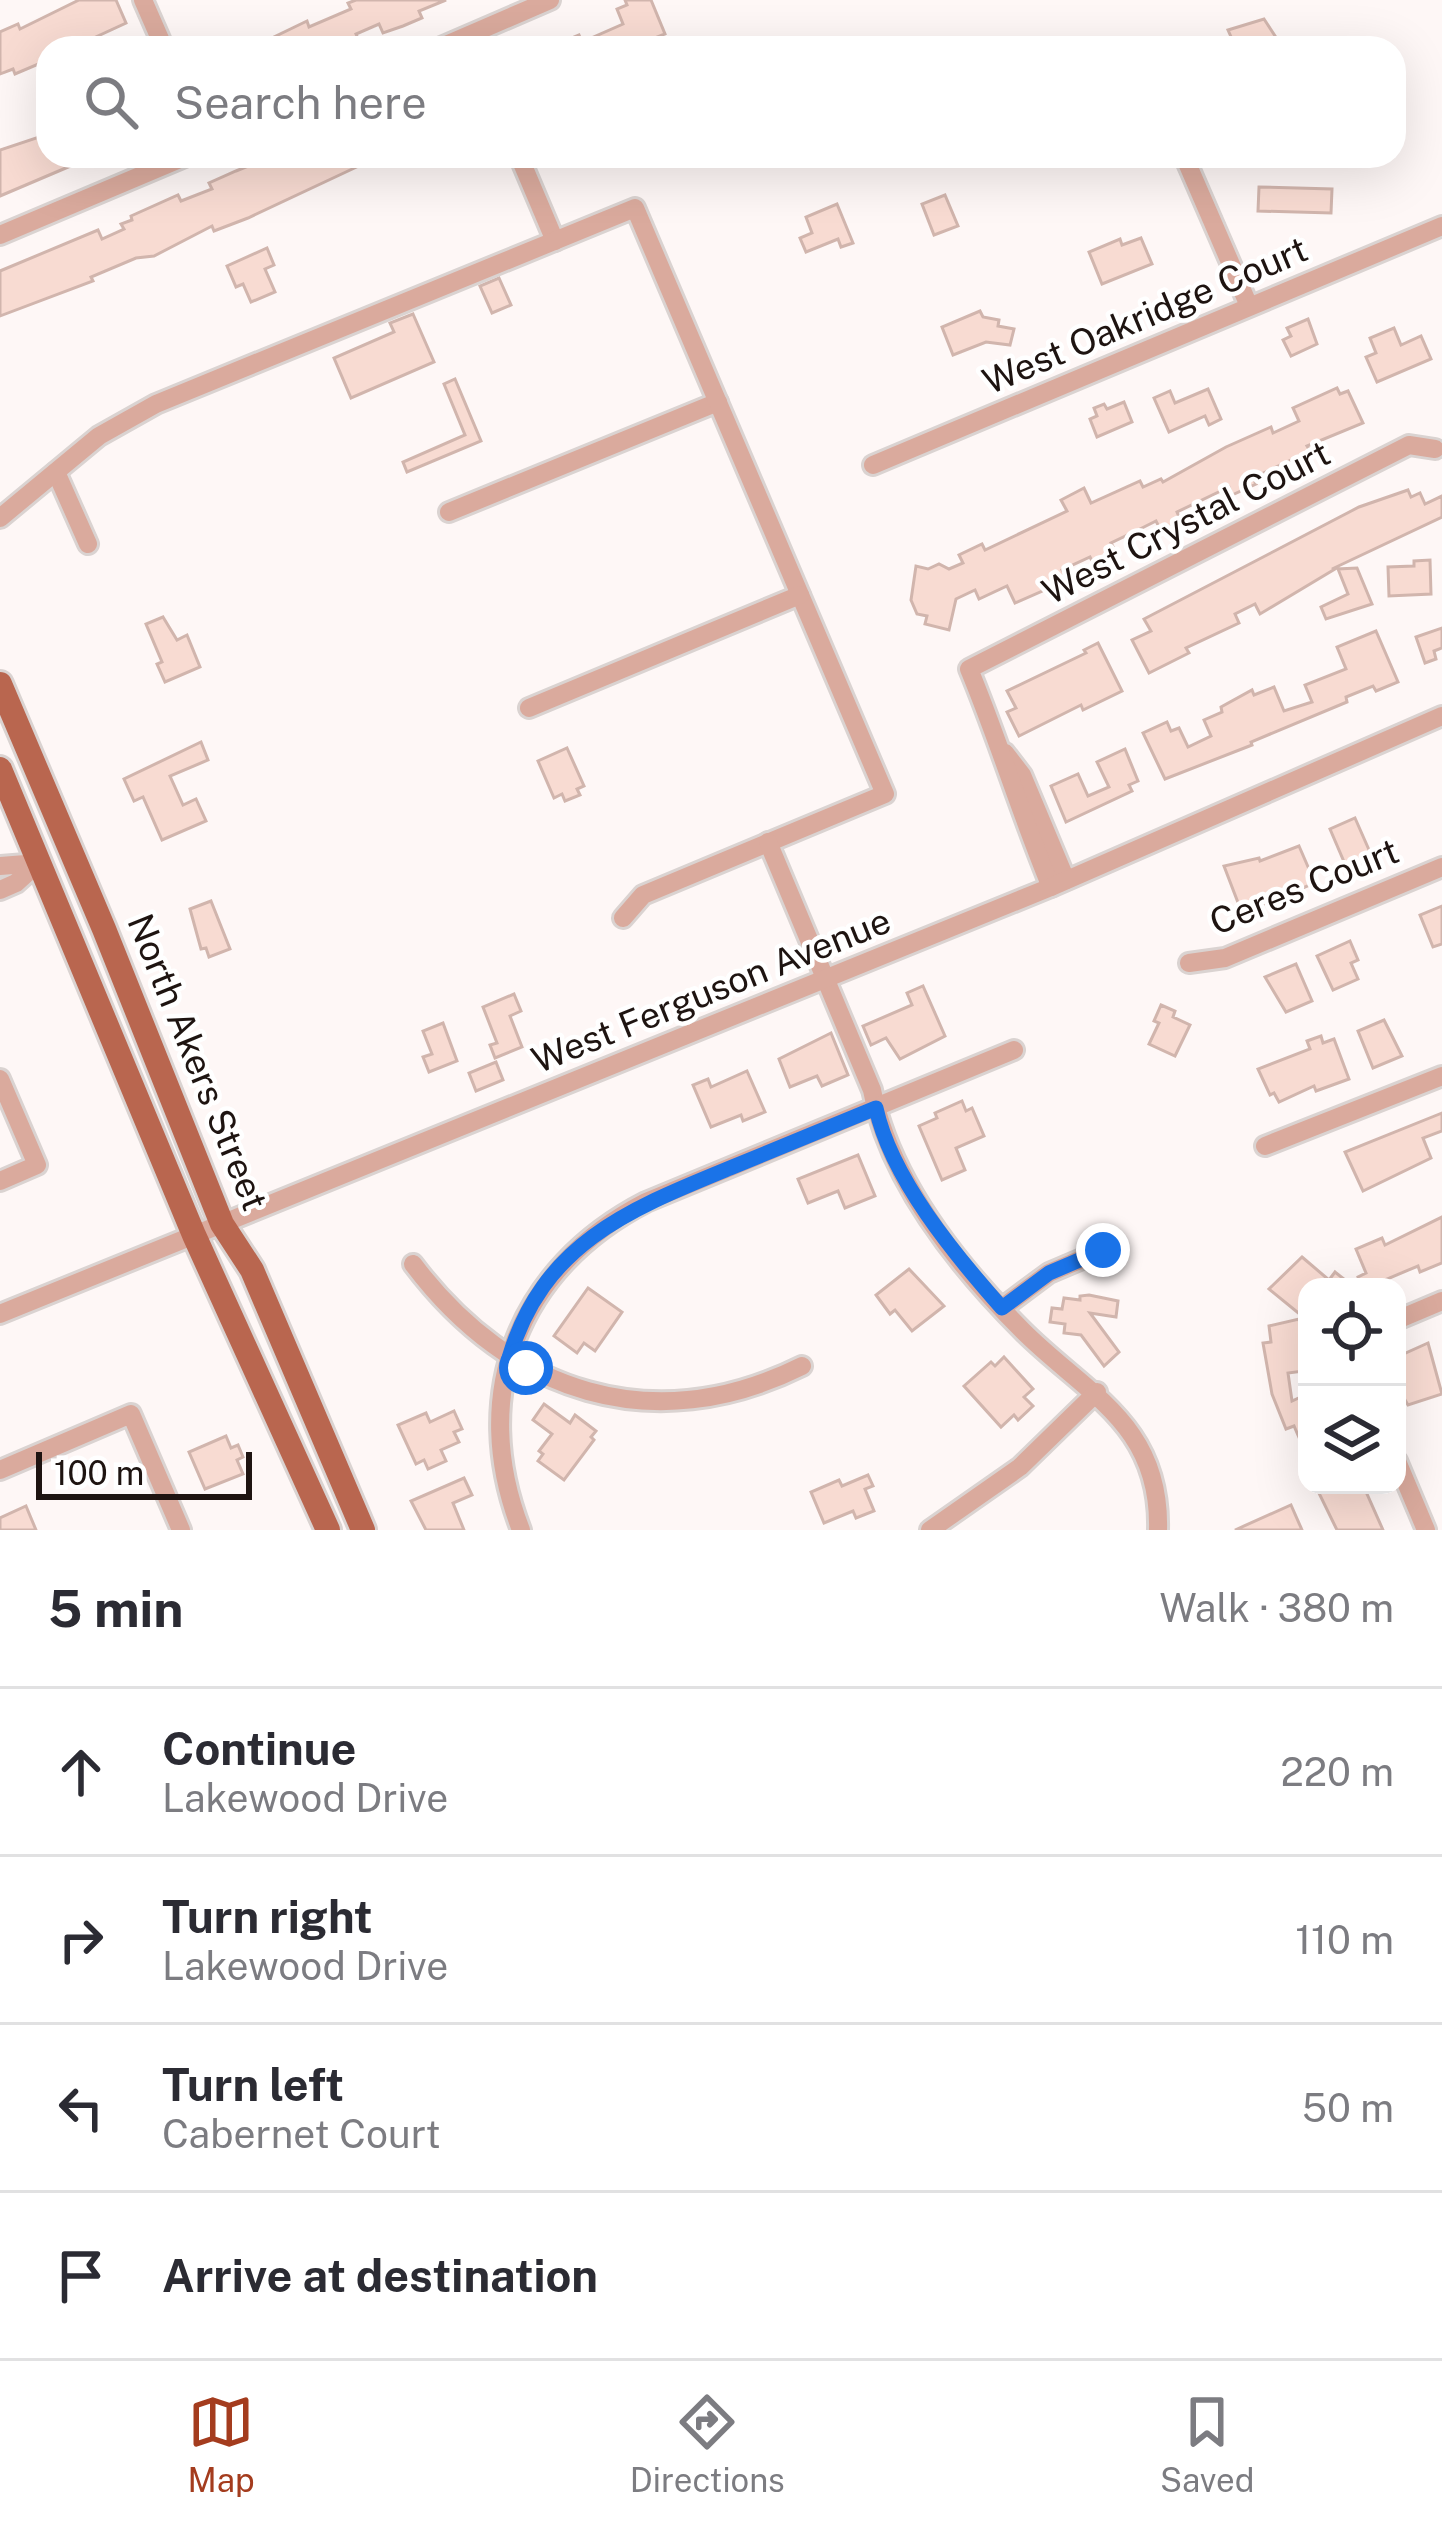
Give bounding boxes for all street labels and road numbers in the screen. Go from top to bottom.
street label: West Oakridge Court [976,228,1314,402]
street label: West Crystal Court [1035,431,1337,613]
street label: Ceres Court [1204,829,1404,943]
street label: West Ferguson Avenue [526,899,896,1081]
street label: North Akers Street [119,908,277,1216]

